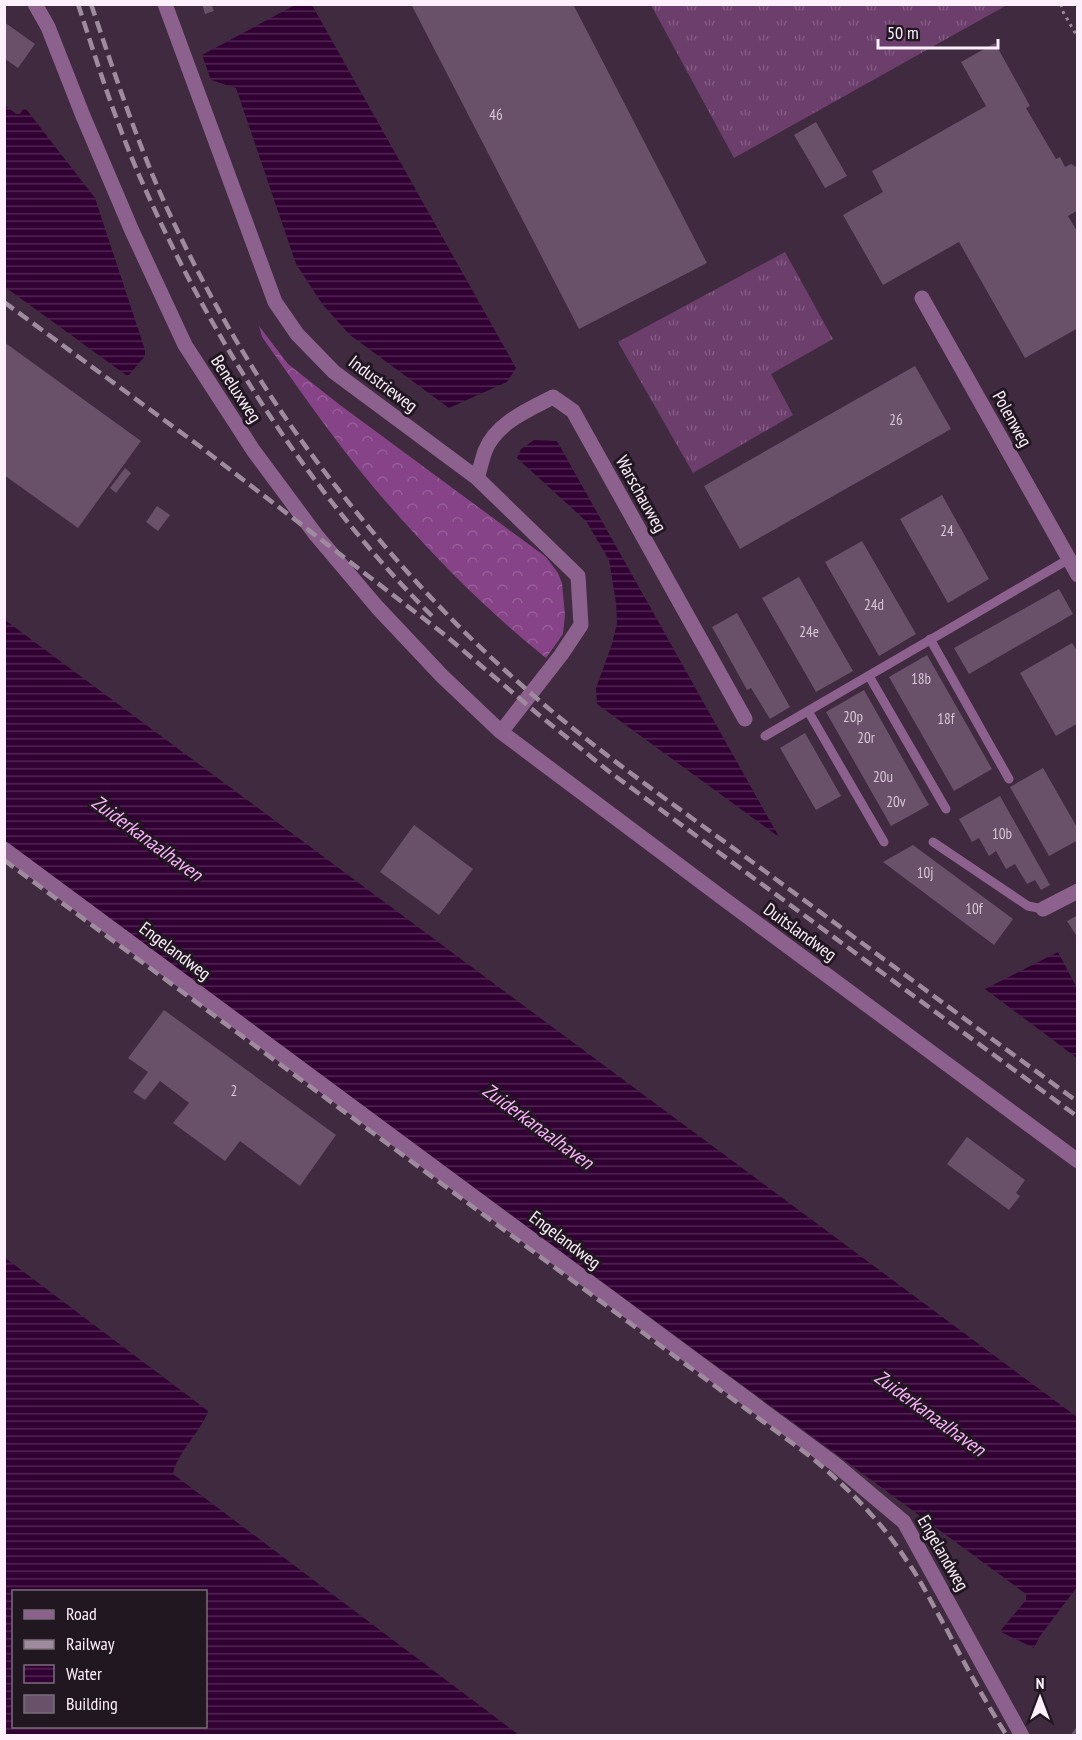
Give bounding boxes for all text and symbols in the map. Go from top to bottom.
scale bar [878,12,998,50]
text: 50 m [887,21,919,44]
house number: 46 [489,105,503,124]
street label: Industrieweg [344,350,422,417]
street label: Beneluxweg [206,351,267,427]
street label: Polenweg [988,387,1037,451]
house number: 26 [889,410,903,429]
street label: Warschauweg [611,451,672,536]
house number: 24 [940,521,954,540]
house number: 24d [864,595,884,614]
house number: 24e [799,622,819,641]
house number: 18b [911,669,931,688]
house number: 20p [843,707,863,726]
house number: 18f [937,709,956,728]
house number: 20r [857,728,876,747]
house number: 20u [873,767,893,786]
water label: Zuiderkanaalhaven [86,789,208,888]
house number: 20v [886,792,906,811]
house number: 10b [992,824,1012,843]
house number: 10j [917,863,933,882]
street label: Duitslandweg [759,897,841,966]
house number: 10f [965,899,984,918]
street label: Engelandweg [135,916,216,985]
water label: Zuiderkanaalhaven [477,1077,599,1176]
house number: 2 [231,1081,237,1100]
street label: Engelandweg [525,1205,606,1274]
water label: Zuiderkanaalhaven [869,1364,991,1463]
street label: Engelandweg [913,1511,974,1595]
legend [12,1590,207,1728]
text: Road [66,1602,97,1625]
text: Railway [66,1632,115,1655]
text: Water [66,1662,102,1685]
north arrow [1010,1668,1070,1728]
text: N [1036,1673,1044,1693]
text: Building [66,1692,118,1715]

